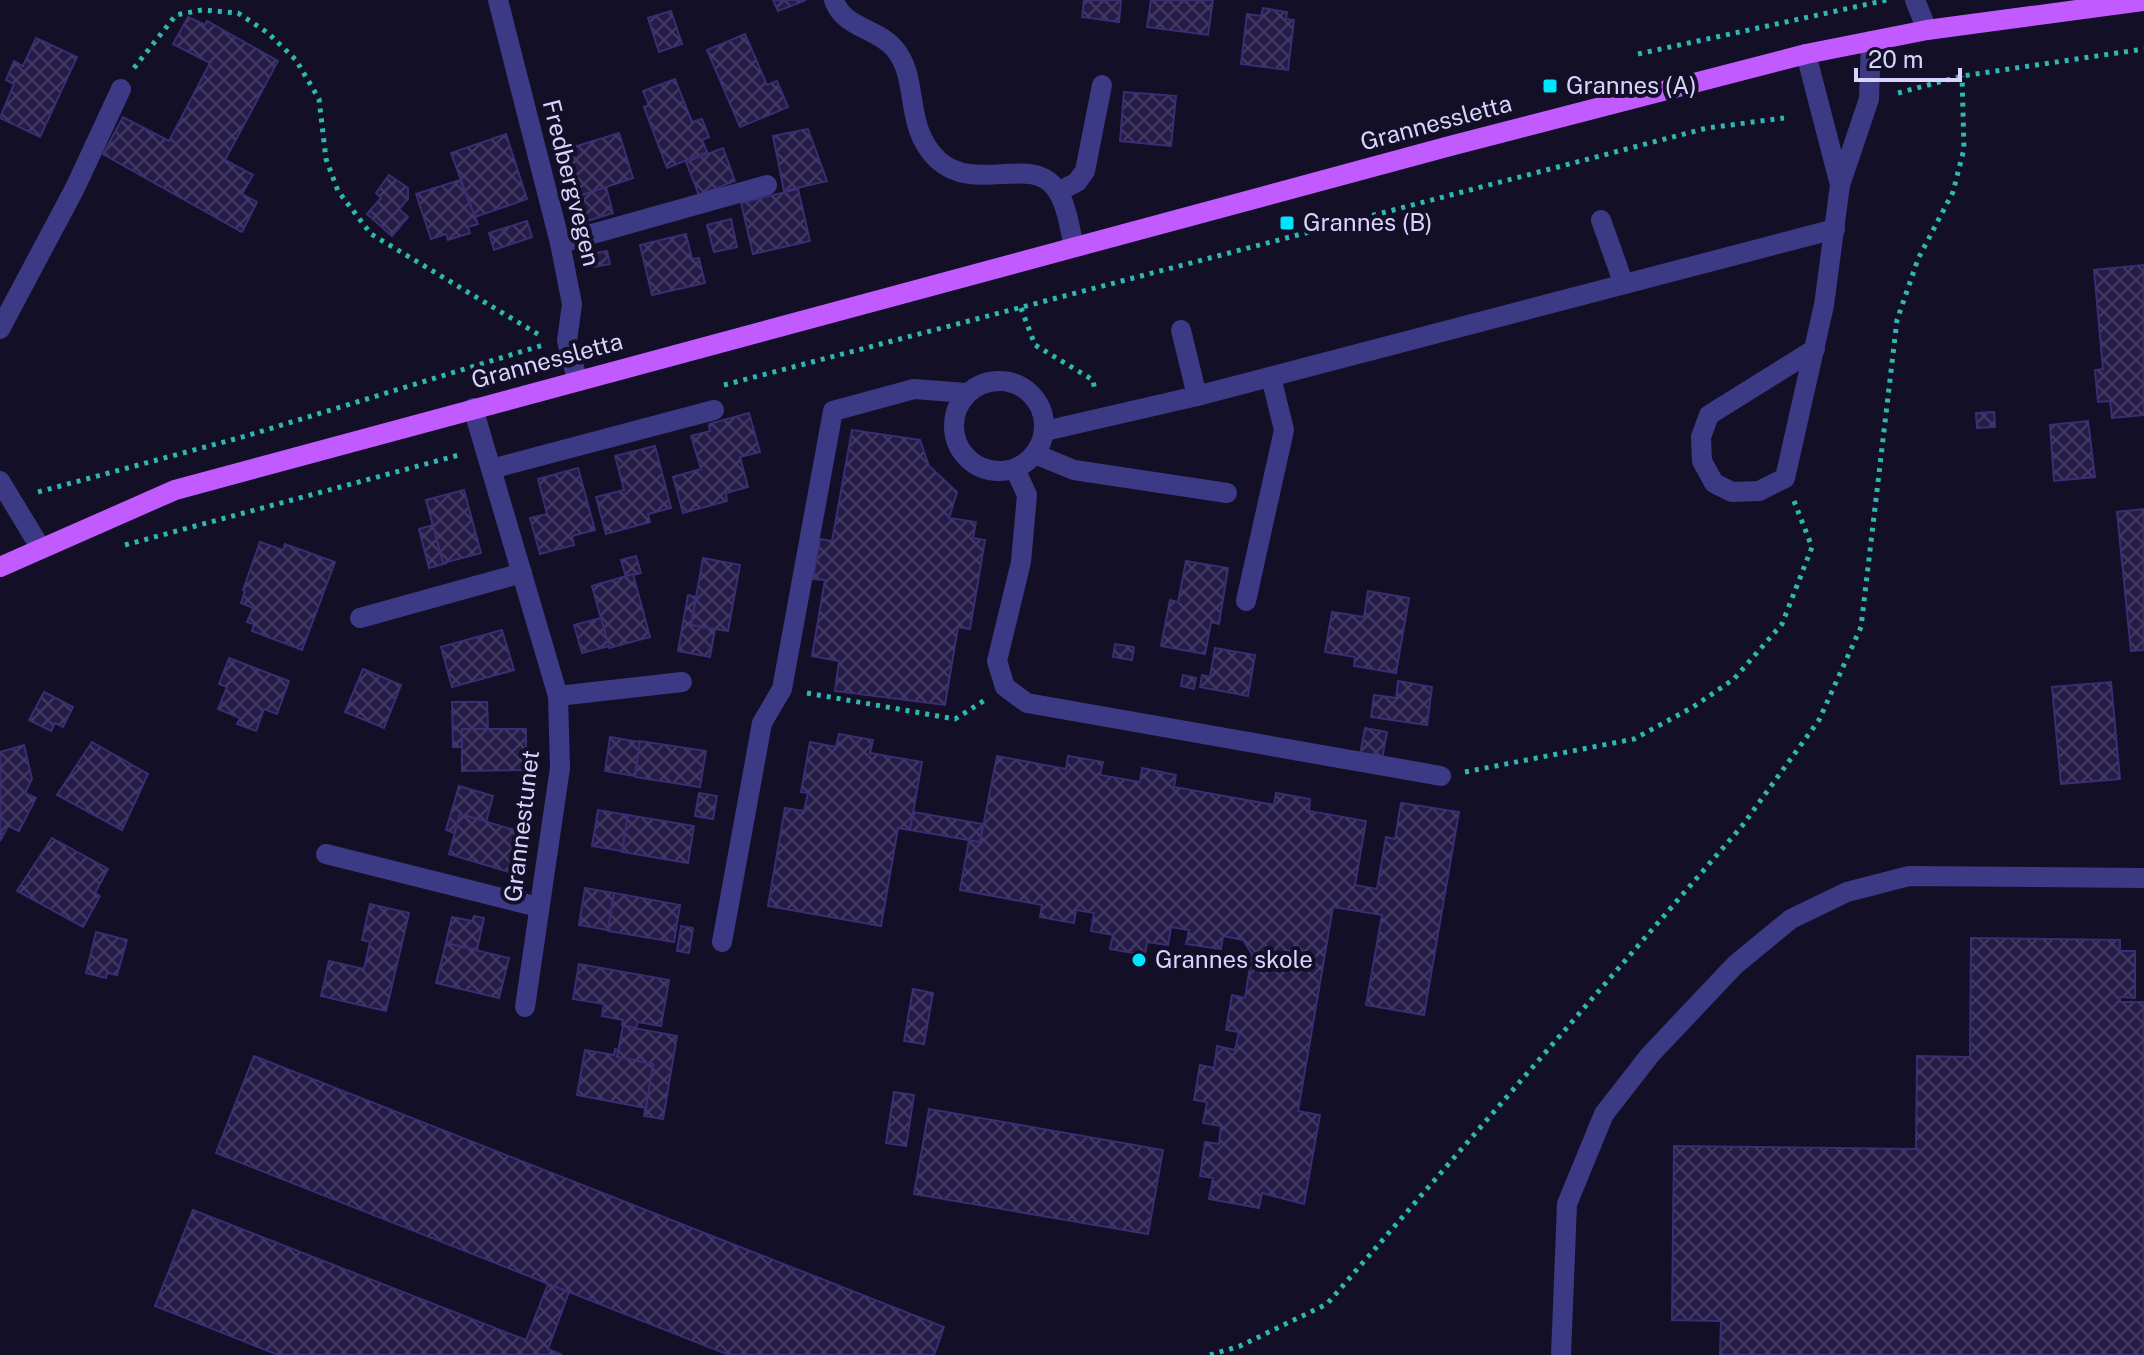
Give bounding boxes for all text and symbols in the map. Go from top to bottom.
scale bar [1856,32,1960,82]
text: 20 m [1868,45,1924,73]
place label: Grannes (A) [1566,71,1697,99]
marker: Grannes (A) [1541,77,1559,95]
street label: Grannessletta [1357,88,1515,156]
street label: Fredbergvegen [538,97,606,269]
place label: Grannes (B) [1303,208,1433,236]
marker: Grannes (B) [1278,214,1296,232]
street label: Grannessletta [468,326,626,394]
street label: Grannestunet [498,749,544,903]
place label: Grannes skole [1155,945,1313,973]
marker: Grannes skole [1130,951,1148,969]

